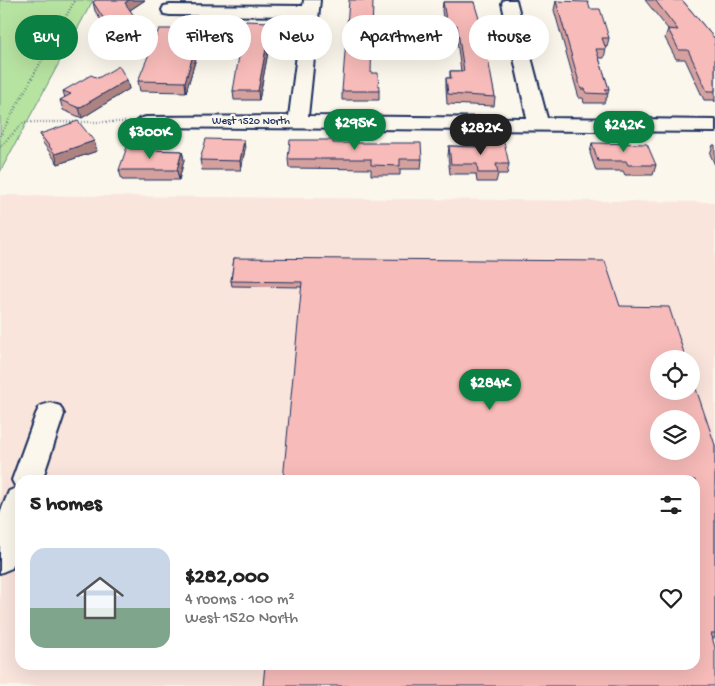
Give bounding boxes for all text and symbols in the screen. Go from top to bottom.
chip: Buy [15,15,78,60]
chip: Rent [88,15,158,60]
chip: Filters [168,15,251,60]
chip: New [261,15,332,60]
chip: Apartment [342,15,459,60]
chip: House [469,15,549,60]
pin: $295K [320,108,390,151]
pin: $242K [589,110,659,153]
pin: $282K [446,114,516,156]
text: $295K [335,115,375,134]
street label: West 1520 North [212,116,290,128]
text: $242K [604,117,644,136]
pin: $300K [115,118,185,160]
text: $282K [461,120,501,139]
text: $300K [129,124,171,143]
map controls [650,350,700,460]
button: locate [650,350,700,400]
pin: $284K [455,368,525,411]
text: $284K [470,375,510,394]
button: layers [650,410,700,460]
icon: filters [657,491,685,519]
text: 5 homes [30,493,102,518]
text: $282,000 [185,566,269,591]
icon: home [70,568,130,628]
icon: heart [657,584,685,612]
text: 4 rooms · 100 m² [185,591,295,610]
text: West 1520 North [185,610,298,629]

